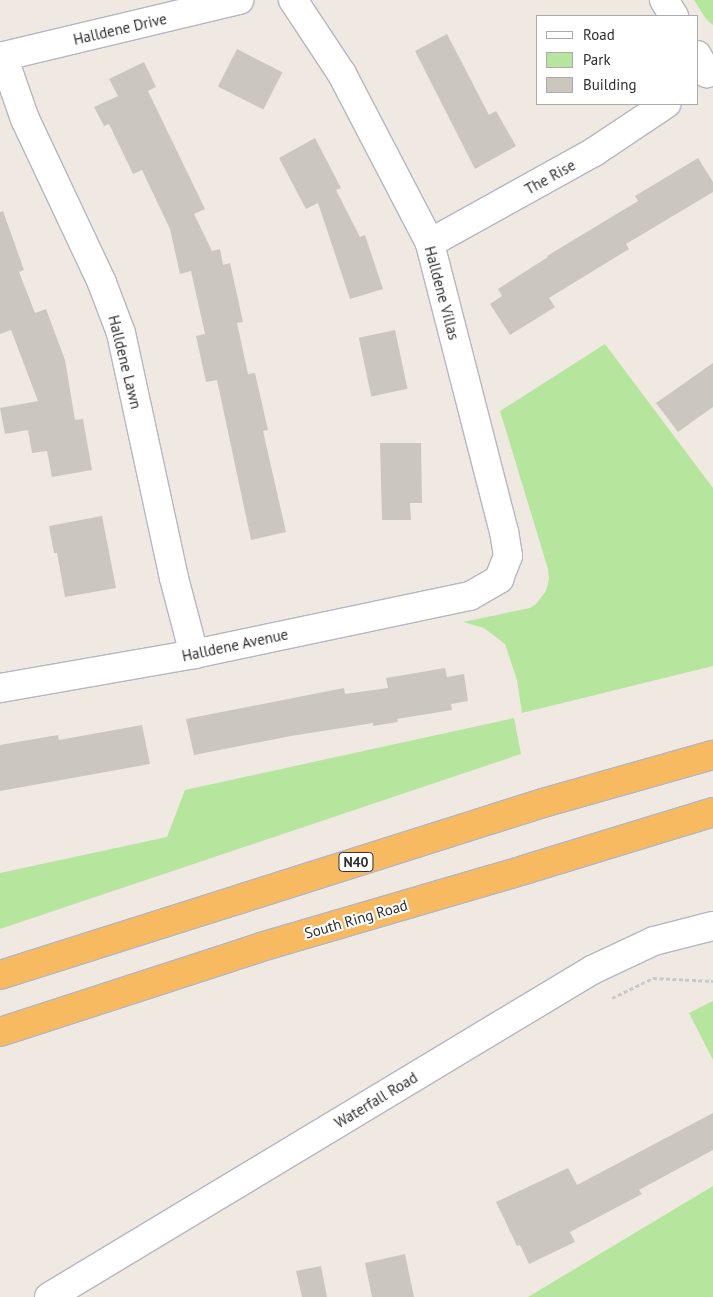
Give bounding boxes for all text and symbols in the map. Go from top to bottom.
street label: Halldene Drive [71,9,169,49]
legend [536,15,698,105]
text: Road [583,25,615,44]
text: Park [583,50,611,69]
text: Building [583,75,637,94]
street label: The Rise [522,156,578,198]
street label: Halldene Villas [421,244,463,342]
street label: Halldene Lawn [105,313,145,411]
street label: Halldene Avenue [180,625,290,665]
road number: N40 [337,850,375,874]
street label: South Ring Road [302,896,410,942]
street label: Waterfall Road [331,1068,421,1132]

